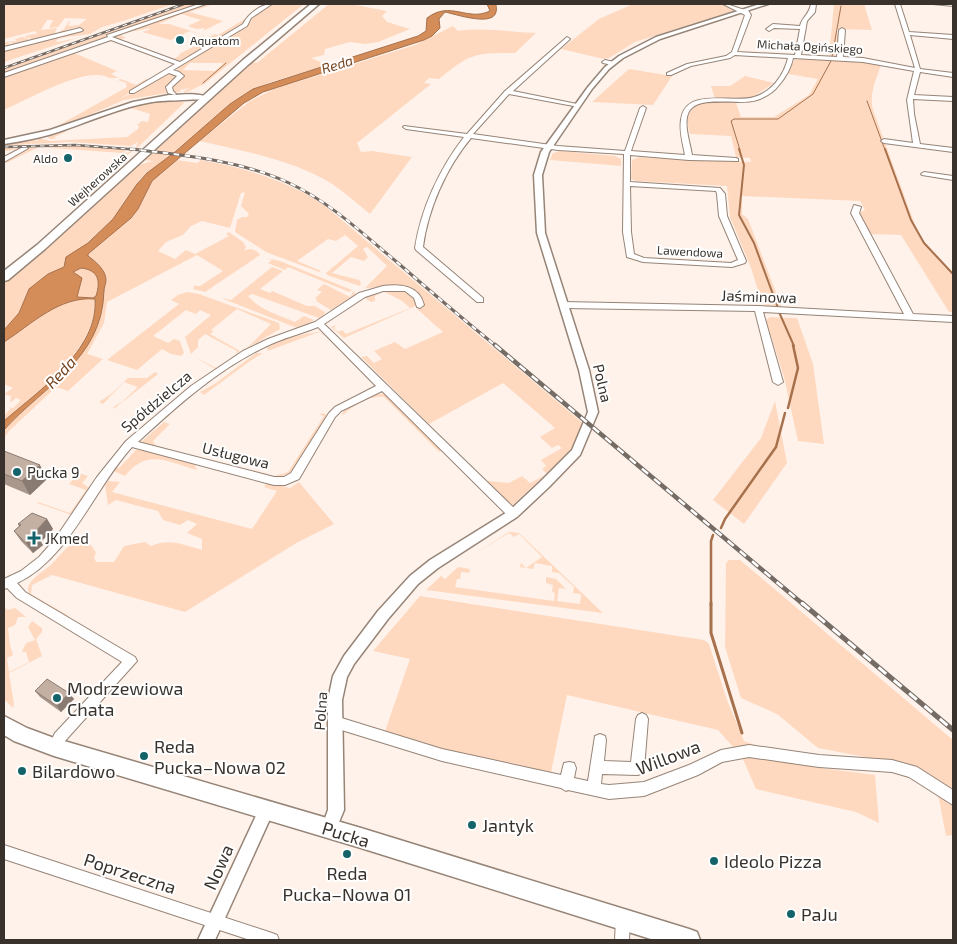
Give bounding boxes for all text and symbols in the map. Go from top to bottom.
place label: Aquatom [190,33,240,47]
marker: Aquatom [174,34,186,46]
street label: Michała Ogińskiego [757,36,863,56]
water label: Reda [319,51,355,77]
street label: Wejherowska [65,149,130,210]
place label: Aldo [33,151,58,165]
marker: Aldo [62,152,74,164]
street label: Lawendowa [657,242,723,260]
street label: Jaśminowa [721,286,797,306]
water label: Reda [41,352,79,392]
street label: Polna [590,362,616,404]
street label: Spółdzielcza [117,366,195,436]
street label: Usługowa [201,438,271,472]
place label: Pucka 9 [27,463,80,481]
marker: Pucka 9 [11,466,23,478]
place label: JKmed [45,529,89,547]
marker: JKmed [27,531,41,545]
place label: Modrzewiowa Chata [67,677,184,720]
street label: Polna [310,691,330,731]
marker: Modrzewiowa Chata [51,692,63,704]
place label: Reda Pucka–Nowa 02 [154,735,286,778]
street label: Willowa [633,735,703,779]
marker: Reda Pucka–Nowa 02 [138,750,150,762]
place label: Bilardowo [32,760,115,782]
marker: Bilardowo [16,765,28,777]
place label: Jantyk [482,814,534,836]
street label: Pucka [319,816,373,852]
marker: Jantyk [466,819,478,831]
street label: Nowa [198,841,238,893]
street label: Poprzeczna [81,848,179,898]
marker: Reda Pucka–Nowa 01 [341,848,353,860]
place label: Ideolo Pizza [724,850,822,872]
marker: Ideolo Pizza [708,855,720,867]
place label: Reda Pucka–Nowa 01 [283,862,411,905]
place label: PaJu [801,903,838,925]
marker: PaJu [785,908,797,920]

